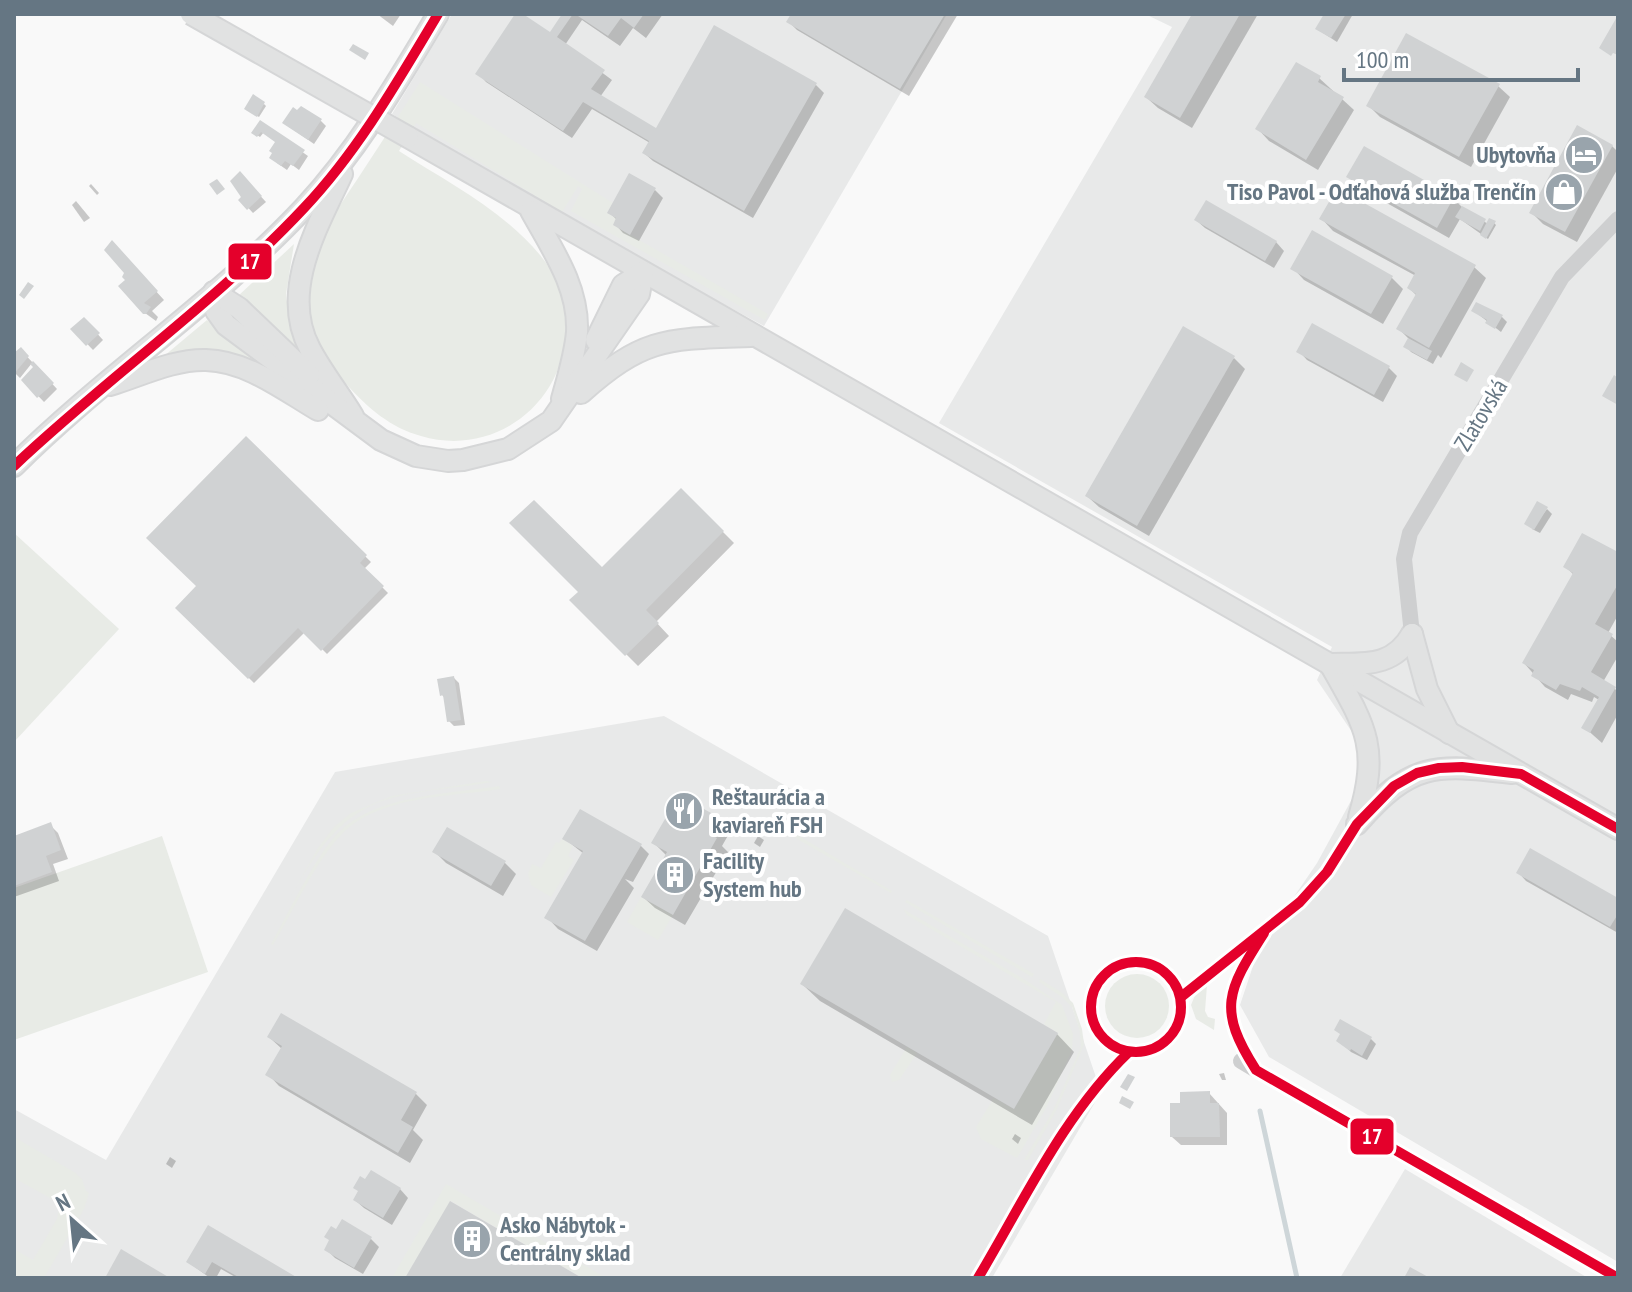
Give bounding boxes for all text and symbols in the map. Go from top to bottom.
scale bar [1344,32,1578,82]
text: 100 m [1356,44,1409,75]
hotel icon: Ubytovňa [1563,134,1605,176]
place label: Ubytovňa [1476,139,1556,170]
shop icon: Tiso Pavol - Odťahová služba Trenčín [1543,171,1585,213]
place label: Tiso Pavol - Odťahová služba Trenčín [1227,176,1536,207]
line badge: 17 [227,242,273,281]
text: 17 [239,247,261,275]
street label: Zlatovská [1447,373,1514,456]
place label: Reštaurácia a kaviareň FSH [712,781,825,840]
restaurant icon: Reštaurácia a kaviareň FSH [663,790,705,832]
place label: Facility System hub [703,845,802,904]
building icon: Facility System hub [654,854,696,896]
line badge: 17 [1349,1117,1395,1156]
text: 17 [1361,1122,1383,1150]
north arrow [32,1180,112,1260]
text: N [51,1187,75,1217]
place label: Asko Nábytok - Centrálny sklad [499,1209,630,1268]
building icon: Asko Nábytok - Centrálny sklad [451,1218,493,1260]

